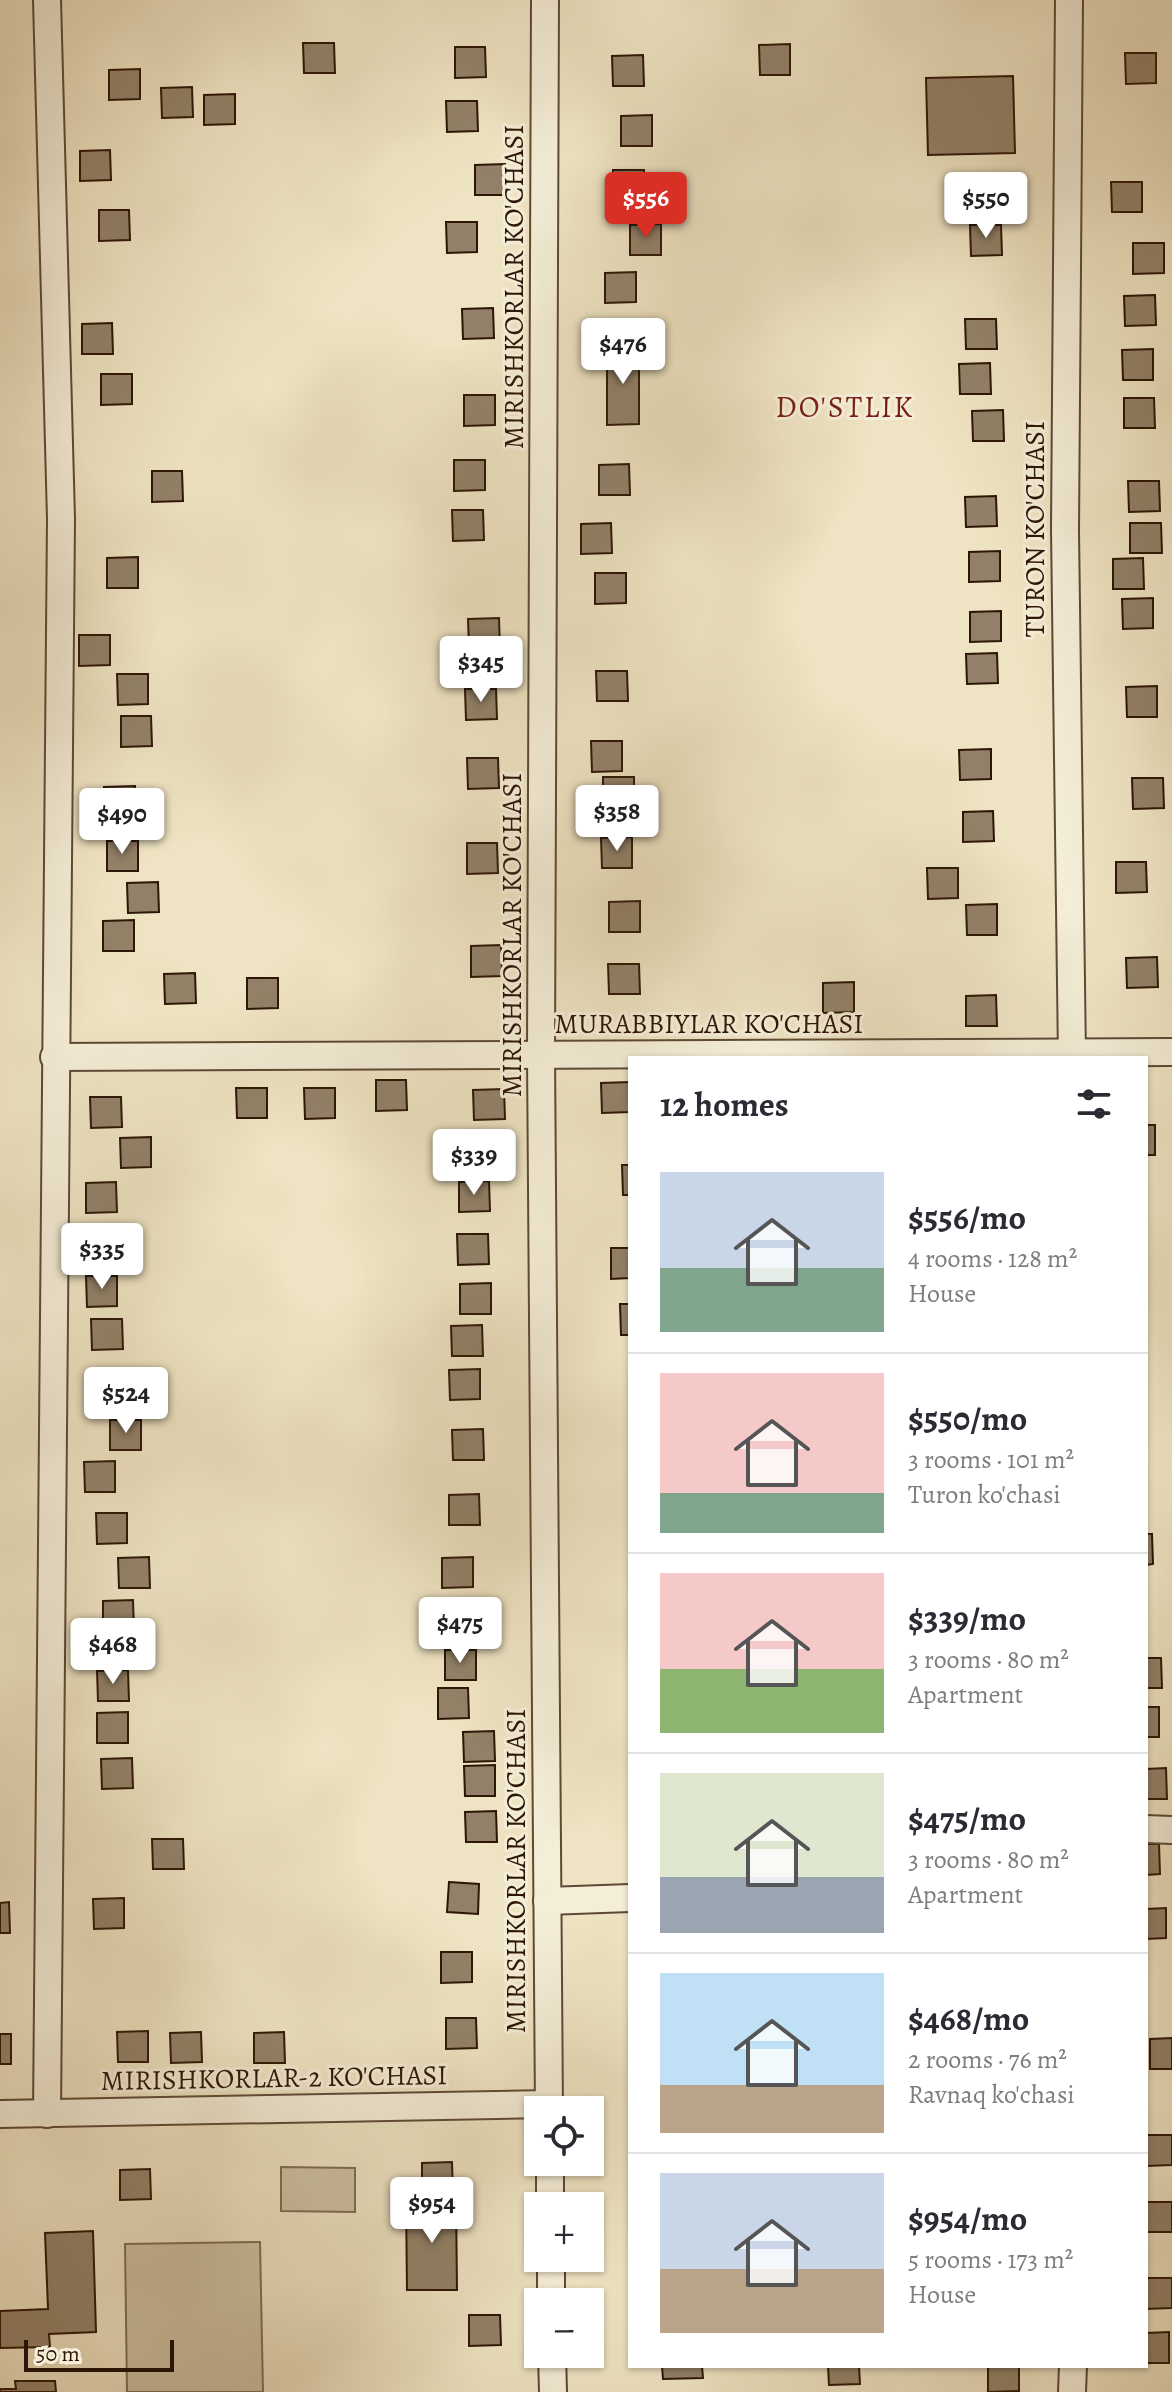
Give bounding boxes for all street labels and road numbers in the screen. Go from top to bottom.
street label: MIRISHKORLAR KO'CHASI [495,125,533,449]
street label: TURON KO'CHASI [1016,421,1054,637]
street label: MIRISHKORLAR KO'CHASI [493,773,531,1097]
street label: MURABBIYLAR KO'CHASI [555,1005,863,1043]
street label: MIRISHKORLAR KO'CHASI [497,1709,535,2033]
street label: MIRISHKORLAR-2 KO'CHASI [100,2056,448,2100]

